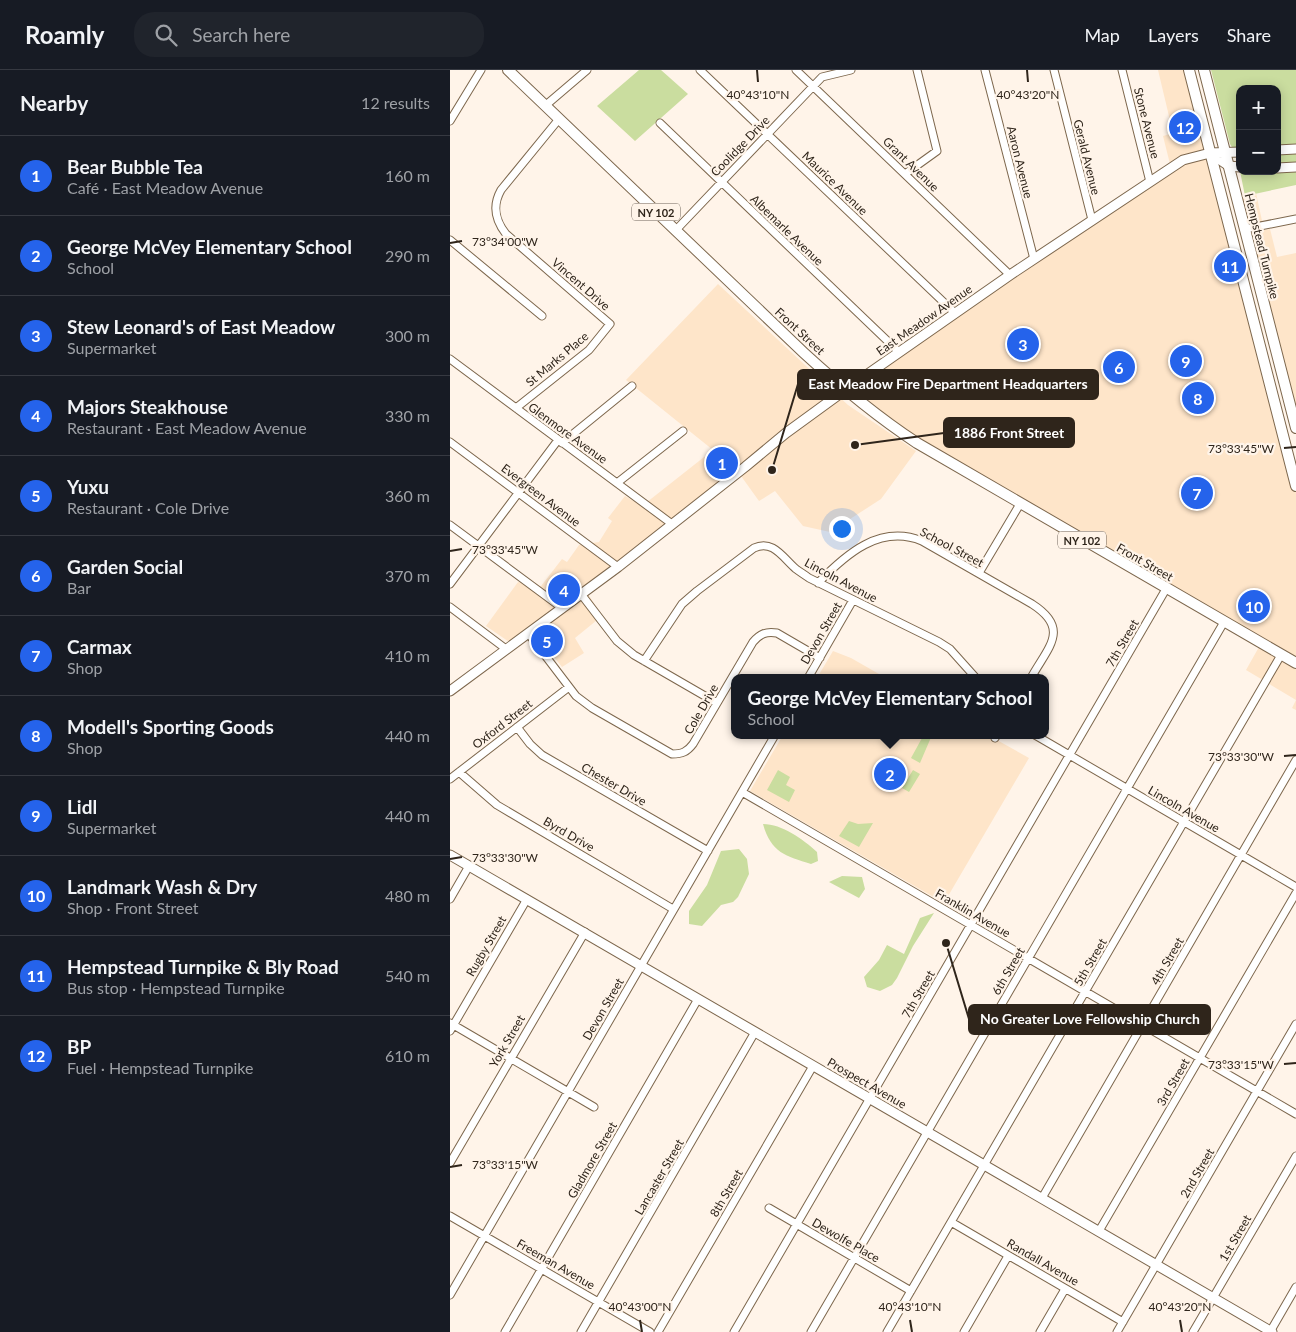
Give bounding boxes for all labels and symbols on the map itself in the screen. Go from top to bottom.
street label: Stone Avenue [1131,86,1163,160]
text: 40°43'10"N [727,87,789,102]
text: 40°43'20"N [997,87,1059,102]
pin: 12 [1169,108,1201,146]
street label: Coolidge Drive [707,113,773,179]
street label: Gerald Avenue [1070,118,1104,196]
street label: Aaron Avenue [1004,124,1036,200]
street label: Grant Avenue [880,134,942,194]
street label: Maurice Avenue [799,148,871,218]
street label: Albemarle Avenue [747,191,827,269]
street label: Hempstead Turnpike [1242,192,1282,300]
road number: NY 102 [632,204,680,220]
text: 73°34'00"W [472,234,539,249]
pin: 11 [1214,247,1246,285]
street label: Vincent Drive [549,255,613,313]
street label: East Meadow Avenue [873,281,975,359]
street label: Front Street [772,304,829,358]
pin: 3 [1007,325,1039,363]
street label: St Marks Place [523,328,591,390]
pin: 9 [1170,342,1202,380]
pin: 6 [1103,348,1135,386]
callout: East Meadow Fire Department Headquarters [798,370,1098,399]
text: East Meadow Fire Department Headquarters [808,375,1088,392]
pin: 8 [1182,379,1214,417]
street label: Glenmore Avenue [526,399,610,467]
callout: 1886 Front Street [944,418,1074,447]
text: 1886 Front Street [954,424,1065,441]
text: 73°33'45"W [1208,441,1275,456]
pin: 1 [706,444,738,482]
street label: Evergreen Avenue [498,460,584,530]
pin: 7 [1181,474,1213,512]
your location [829,516,855,542]
street label: School Street [918,524,987,570]
road number: NY 102 [1058,532,1106,548]
street label: Front Street [1114,540,1177,585]
text: 73°33'45"W [472,542,539,557]
street label: Lincoln Avenue [802,555,880,605]
pin: 4 [548,571,580,609]
pin: 10 [1238,587,1270,625]
street label: Devon Street [797,599,845,667]
street label: 7th Street [1102,616,1142,670]
pin: 5 [531,622,563,660]
street label: Cole Drive [681,681,721,737]
street label: Oxford Street [469,696,535,752]
text: 73°33'30"W [1208,749,1275,764]
pin: 2 [874,755,906,793]
street label: Chester Drive [579,759,649,809]
street label: Lincoln Avenue [1146,782,1222,836]
street label: Byrd Drive [541,813,597,855]
text: 73°33'30"W [472,850,539,865]
street label: Franklin Avenue [933,885,1013,941]
street label: Rugby Street [463,912,510,979]
street label: 4th Street [1147,934,1187,988]
street label: 5th Street [1070,935,1110,989]
street label: 6th Street [988,944,1028,998]
street label: 7th Street [898,967,938,1021]
street label: Devon Street [579,975,627,1043]
callout: No Greater Love Fellowship Church [969,1005,1210,1034]
text: No Greater Love Fellowship Church [980,1010,1200,1027]
street label: York Street [486,1011,528,1070]
street label: Prospect Avenue [825,1054,909,1112]
street label: 3rd Street [1153,1055,1193,1108]
text: 73°33'15"W [1208,1057,1275,1072]
street label: Gladmore Street [564,1118,620,1201]
street label: Lancaster Street [631,1136,687,1218]
street label: 2nd Street [1177,1145,1218,1201]
text: 73°33'15"W [472,1157,539,1172]
street label: 8th Street [706,1166,746,1220]
street label: 1st Street [1216,1212,1255,1264]
street label: Dewolfe Place [809,1215,883,1265]
street label: Randall Avenue [1004,1235,1082,1289]
street label: Freeman Avenue [514,1236,598,1292]
text: 40°43'00"N [609,1299,671,1314]
text: 40°43'10"N [879,1299,941,1314]
text: 40°43'20"N [1149,1299,1211,1314]

